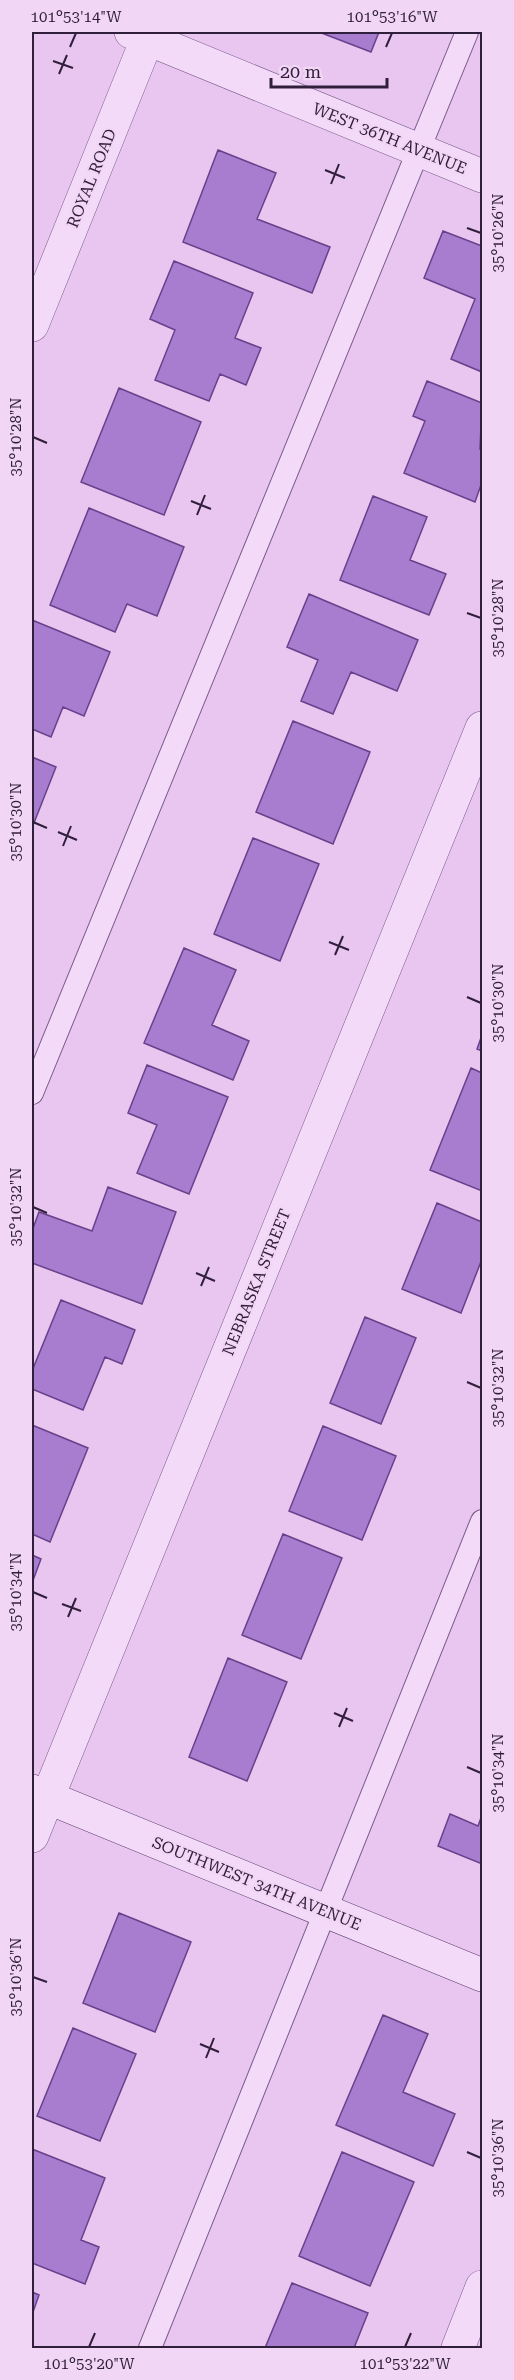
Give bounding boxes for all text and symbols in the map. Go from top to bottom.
text: 101°53'14"W [31,8,122,26]
text: 101°53'16"W [347,8,438,26]
scale bar [271,51,386,89]
text: 20 m [280,61,321,82]
street label: WEST 36TH AVENUE [310,99,470,178]
street label: ROYAL ROAD [63,126,120,231]
text: 35°10'26"N [489,193,507,273]
text: 35°10'28"N [7,397,25,477]
text: 35°10'28"N [489,578,507,658]
text: 35°10'30"N [7,782,25,862]
text: 35°10'30"N [489,963,507,1043]
text: 35°10'32"N [7,1167,25,1247]
street label: NEBRASKA STREET [218,1206,295,1358]
text: 35°10'32"N [489,1348,507,1428]
text: 35°10'34"N [7,1552,25,1632]
text: 35°10'34"N [489,1733,507,1813]
street label: SOUTHWEST 34TH AVENUE [149,1833,364,1934]
text: 35°10'36"N [7,1937,25,2017]
text: 35°10'36"N [489,2118,507,2198]
text: 101°53'20"W [44,2355,135,2373]
text: 101°53'22"W [360,2355,451,2373]

